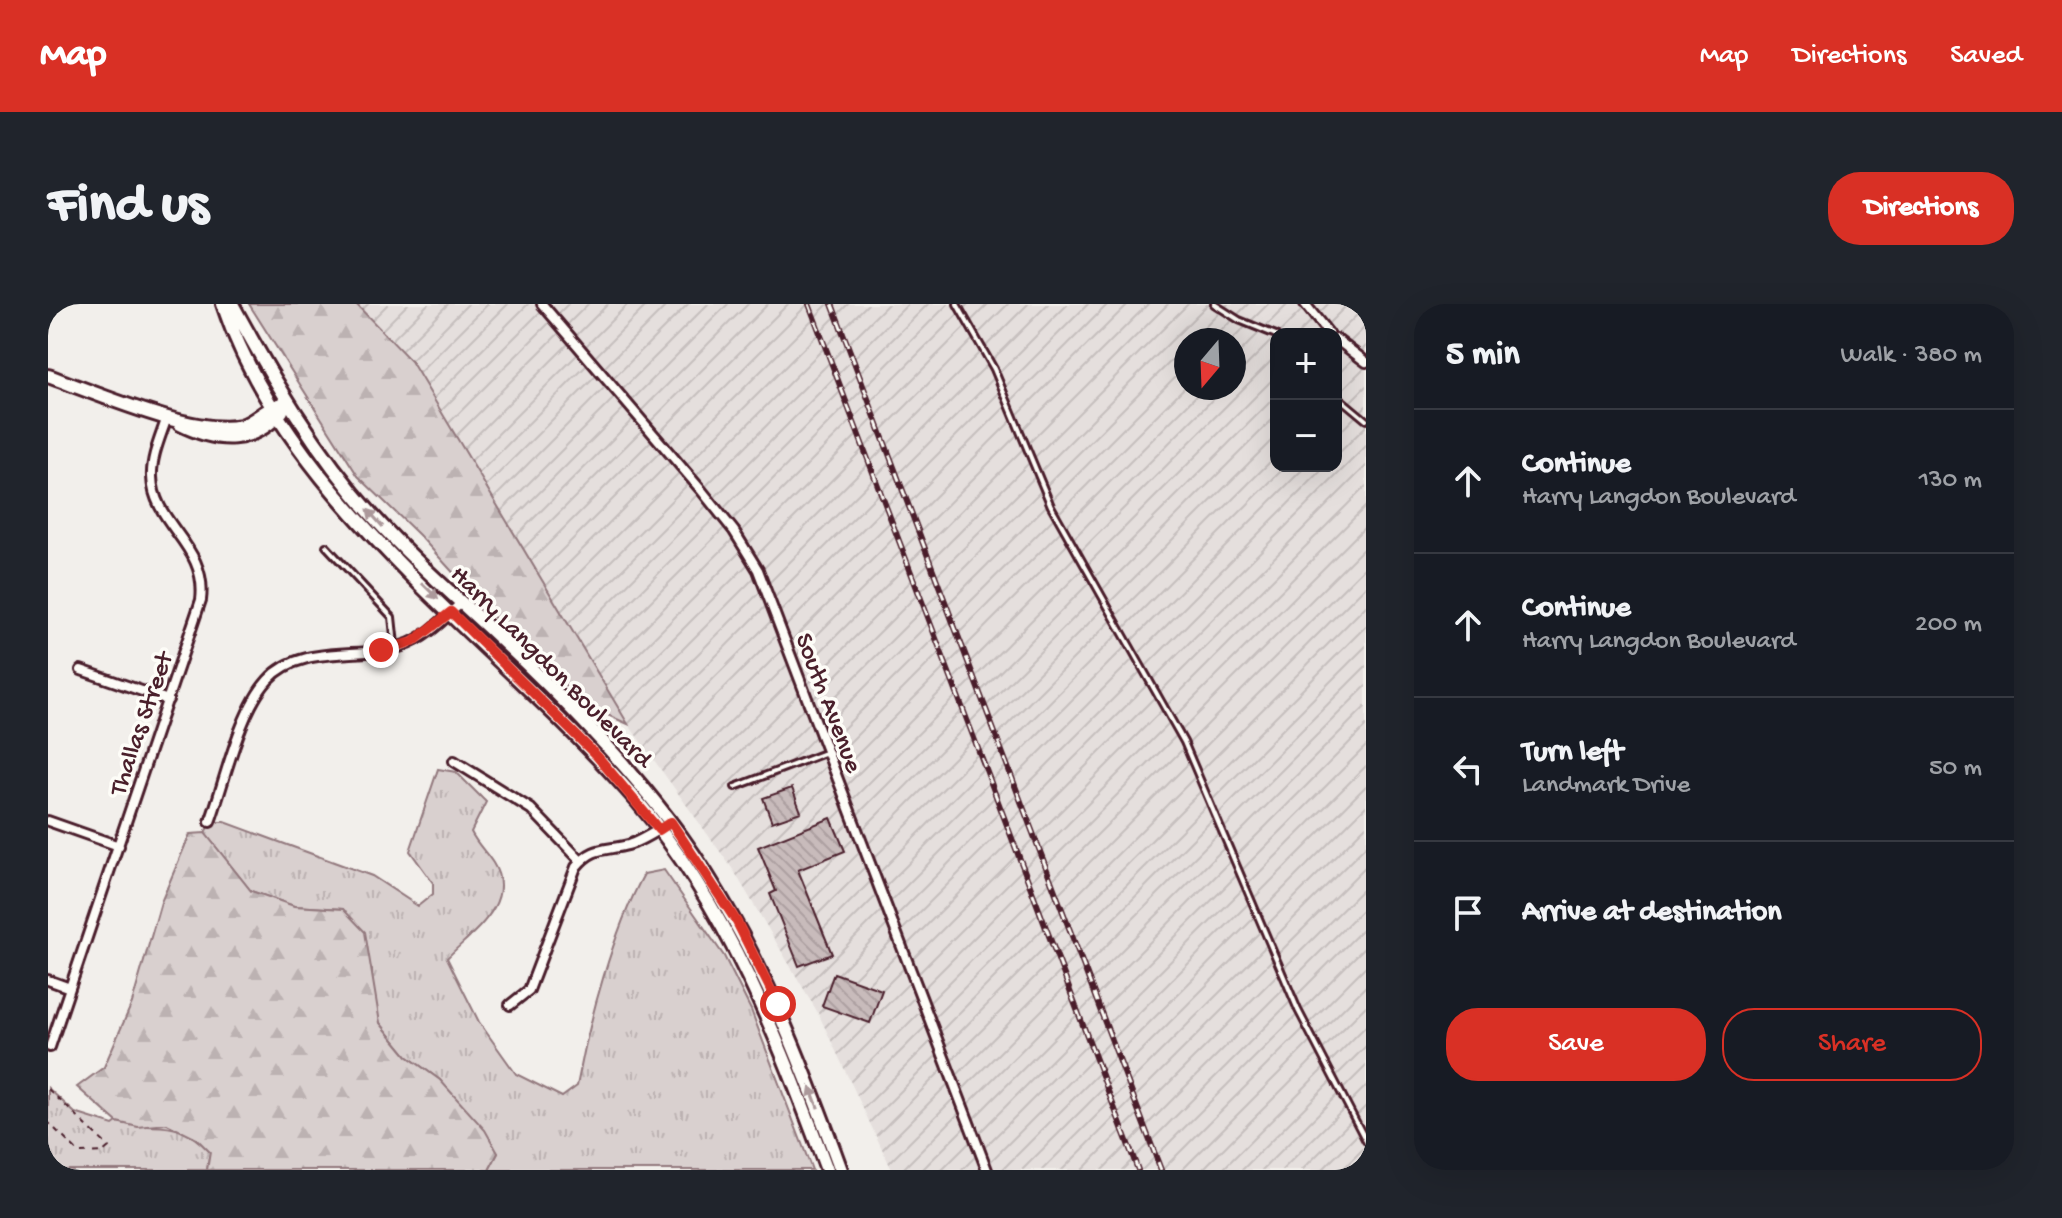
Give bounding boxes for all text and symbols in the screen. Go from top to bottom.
text: Map [40,34,106,78]
text: Map [1700,40,1748,73]
text: Directions [1792,40,1906,73]
text: Saved [1950,40,2022,73]
button: Directions [1828,172,2014,245]
text: Find us [48,175,208,241]
north arrow [1174,328,1246,400]
map controls [1270,328,1342,472]
button: + [1270,328,1342,400]
text: 5 min [1446,336,1520,376]
text: Walk · 380 m [1841,341,1982,372]
button: − [1270,400,1342,472]
text: Continue [1522,448,1631,483]
icon: ahead [1446,459,1490,503]
text: 130 m [1919,466,1982,497]
text: Harry Langdon Boulevard [1522,483,1795,514]
one-way arrow [366,508,384,528]
street label: Harry Langdon Boulevard [442,561,659,777]
one-way arrow [420,581,439,600]
text: Continue [1522,592,1631,627]
icon: ahead [1446,603,1490,647]
text: 200 m [1915,610,1982,641]
text: Harry Langdon Boulevard [1522,627,1795,658]
street label: South Avenue [786,630,868,778]
route end [363,632,399,668]
street label: Thallas Street [104,647,183,802]
text: Turn left [1522,736,1623,771]
icon: left [1446,747,1490,791]
text: 50 m [1929,754,1982,785]
text: Landmark Drive [1522,771,1690,802]
icon: arrive [1446,891,1490,935]
text: Arrive at destination [1522,896,1782,931]
route start [760,986,796,1022]
button: Save [1446,1008,1706,1081]
button: Share [1722,1008,1982,1081]
one-way arrow [807,1085,820,1109]

